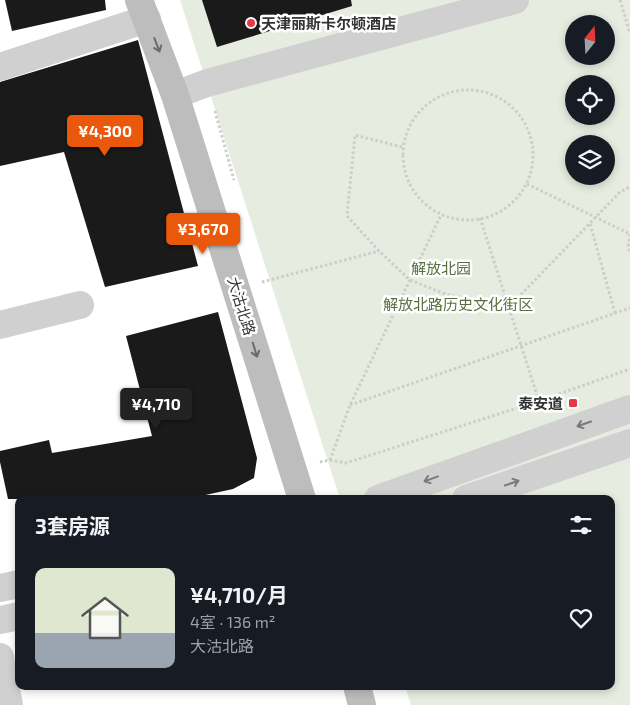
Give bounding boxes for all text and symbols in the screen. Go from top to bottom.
place label: 天津丽斯卡尔顿酒店 [261,14,396,32]
north arrow [565,15,615,65]
map controls [565,15,615,185]
marker: 天津丽斯卡尔顿酒店 [245,17,257,29]
one-way arrow [153,38,162,53]
button: locate [565,75,615,125]
pin: ¥4,300 [64,114,146,157]
text: ¥4,300 [78,121,132,140]
button: layers [565,135,615,185]
pin: ¥3,670 [162,212,244,255]
text: ¥3,670 [177,219,229,238]
park label: 解放北园 [411,259,471,277]
street label: 大沽北路 [225,275,259,337]
park label: 解放北路历史文化街区 [383,295,533,313]
one-way arrow [251,341,261,357]
pin: ¥4,710 [115,388,197,430]
text: ¥4,710 [131,394,181,413]
place label: 泰安道 [518,394,563,412]
marker: 泰安道 [567,397,579,409]
one-way arrow [577,420,592,429]
one-way arrow [424,475,439,484]
one-way arrow [503,478,519,487]
icon: filters [567,511,595,539]
text: 3套房源 [35,513,110,538]
text: ¥4,710/月 [190,582,288,607]
icon: home [75,588,135,648]
icon: heart [567,604,595,632]
text: 4室 · 136 m² [190,612,275,631]
text: 大沽北路 [190,636,254,655]

